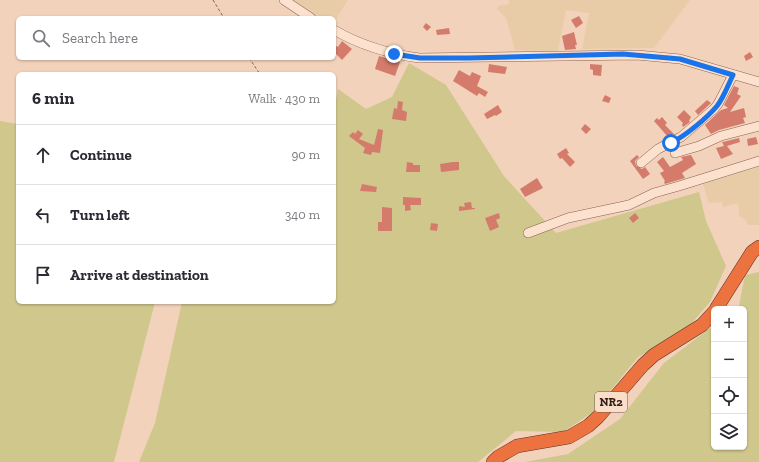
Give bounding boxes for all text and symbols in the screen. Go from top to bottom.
search box [16,16,336,60]
icon: search [30,27,52,49]
text: Search here [62,29,138,47]
route end [385,45,403,63]
text: 6 min [32,88,74,108]
text: Walk · 430 m [248,91,320,106]
route start [662,134,680,152]
icon: ahead [32,144,54,166]
text: Continue [70,146,132,164]
text: 90 m [291,147,320,162]
icon: left [32,204,54,226]
text: Turn left [70,206,130,224]
text: 340 m [285,207,320,222]
icon: arrive [32,264,54,286]
text: Arrive at destination [70,266,209,284]
map controls [711,306,747,450]
button: + [711,306,747,342]
button: − [711,342,747,378]
button: locate [711,378,747,414]
road number: NR2 [595,392,627,412]
button: layers [711,414,747,450]

